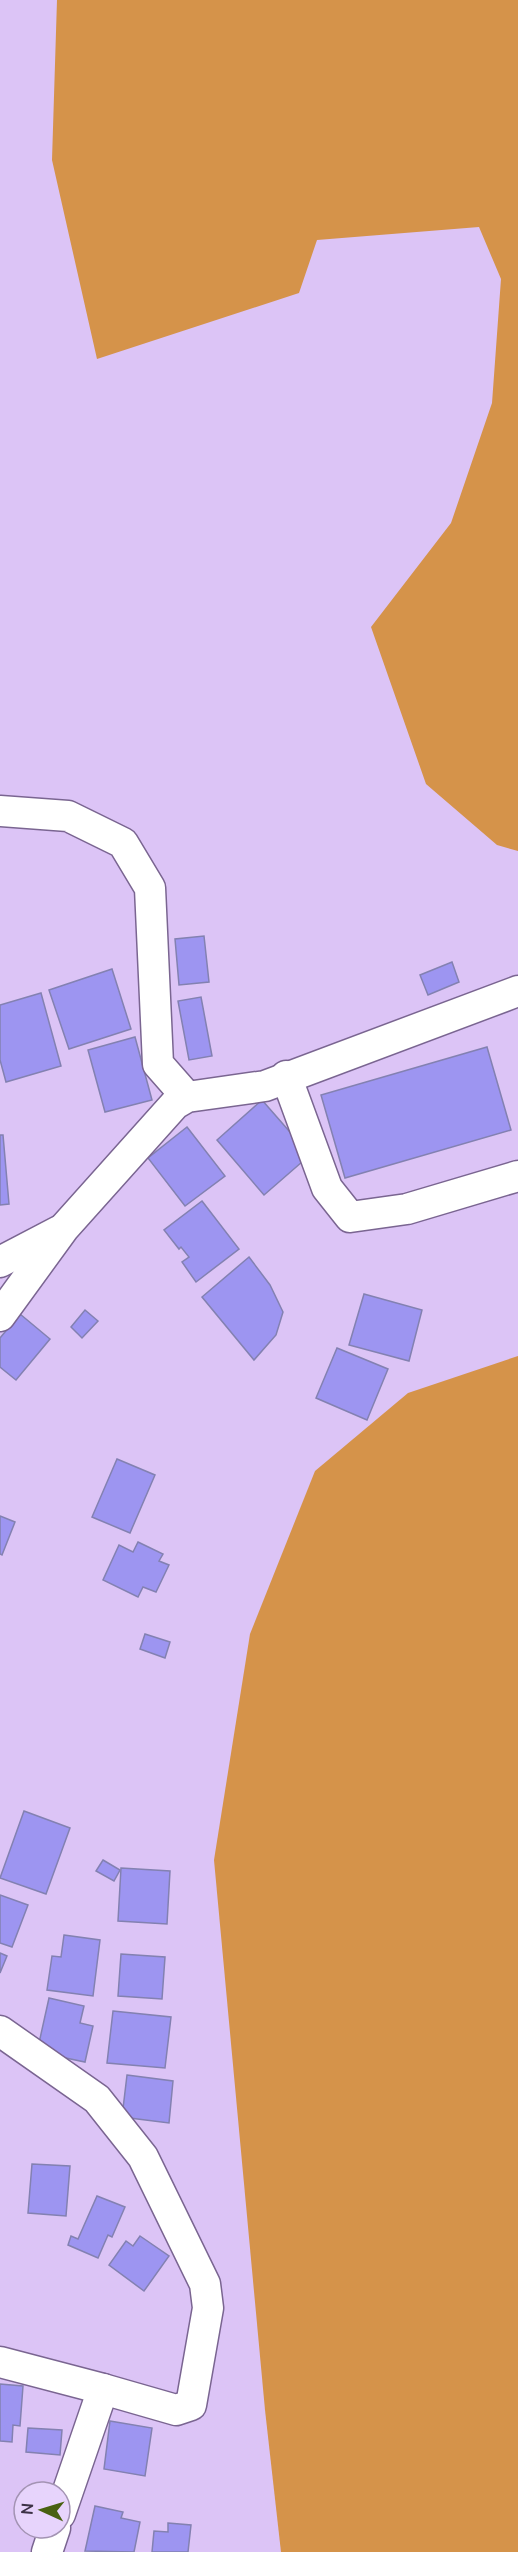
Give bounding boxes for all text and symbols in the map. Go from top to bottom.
north arrow [12,2480,72,2540]
text: N [16,2502,38,2515]

